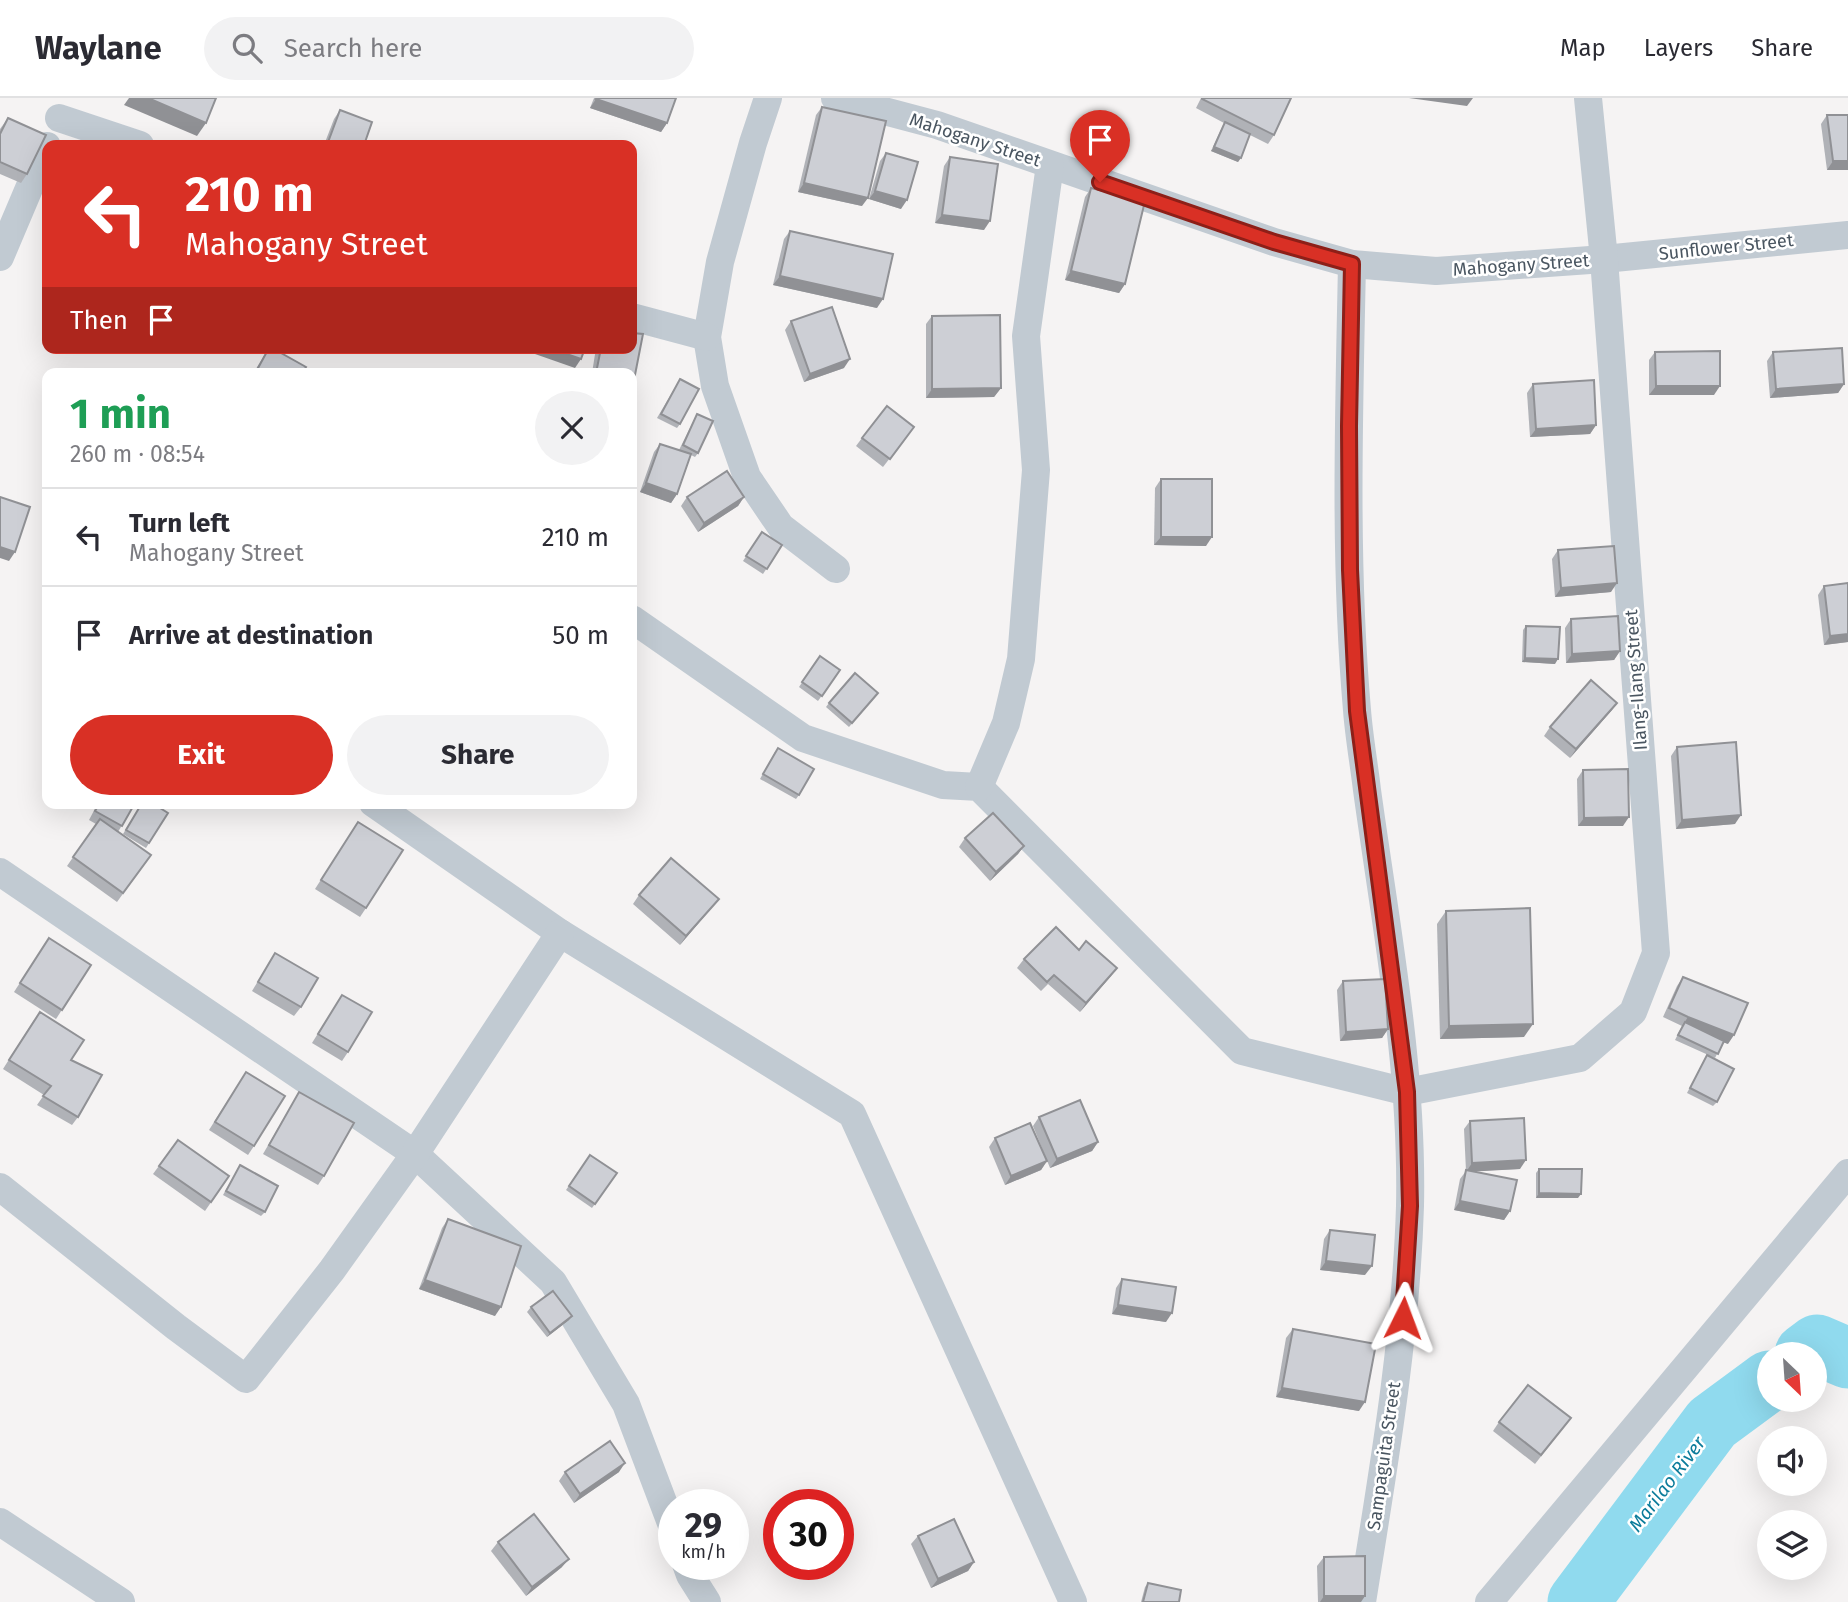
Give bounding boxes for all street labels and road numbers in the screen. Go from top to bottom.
street label: Mahogany Street [907,108,1044,172]
street label: Sunflower Street [1658,229,1795,265]
street label: Mahogany Street [1452,249,1590,281]
street label: Ilang-Ilang Street [1620,608,1652,751]
street label: Sampaguita Street [1363,1380,1405,1532]

